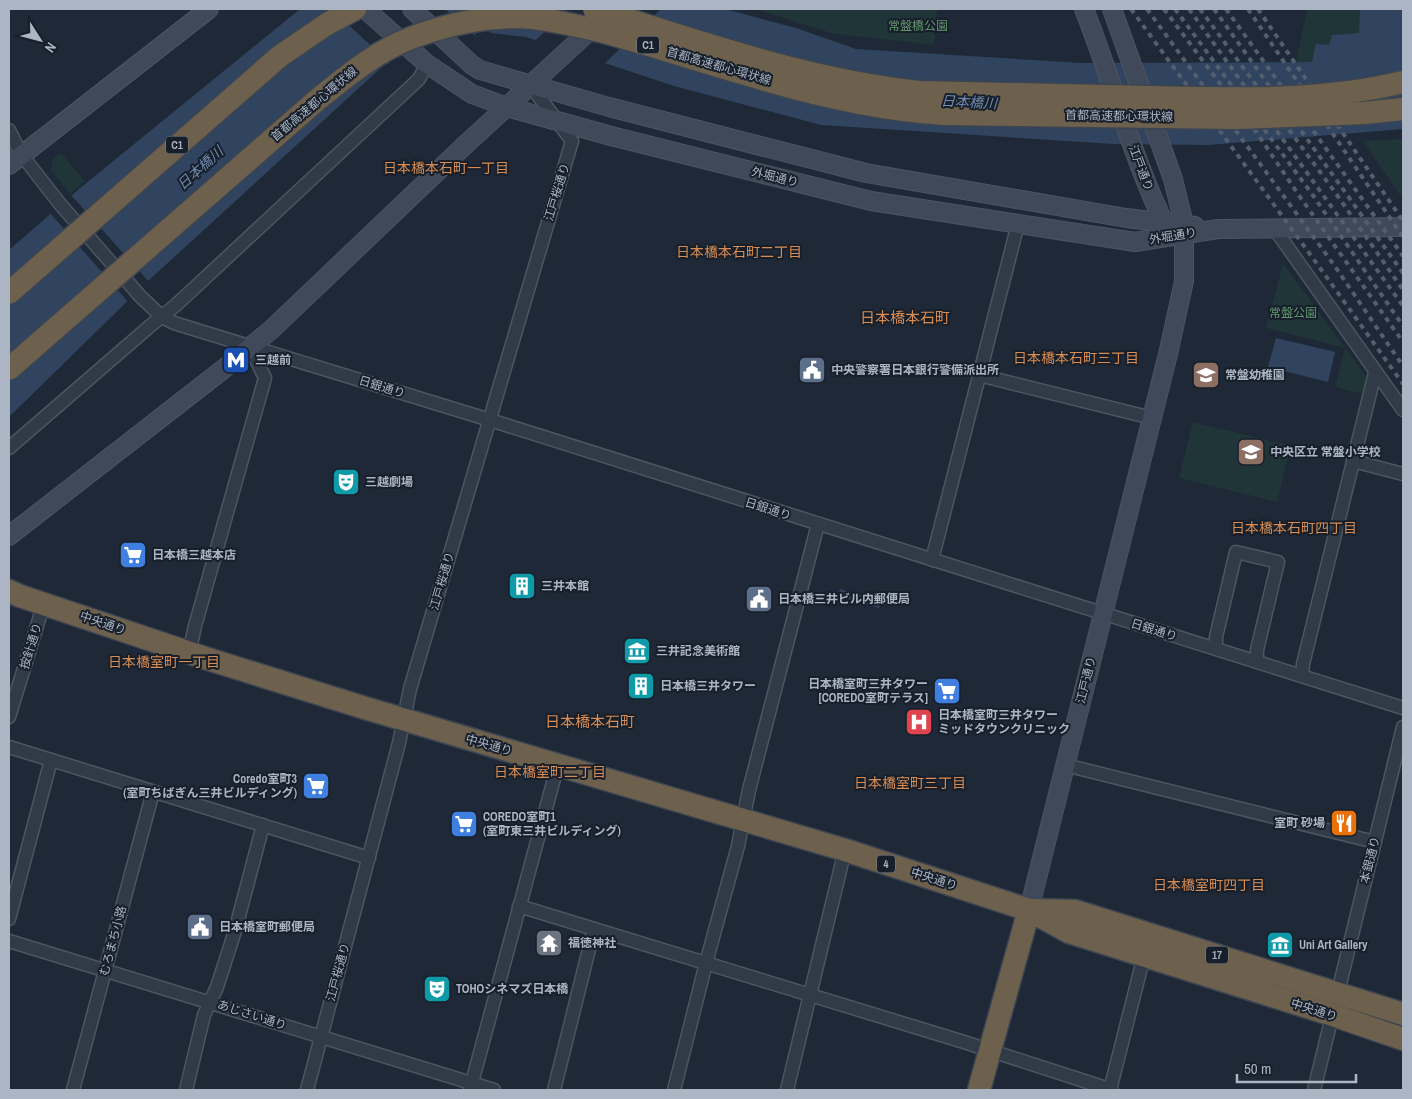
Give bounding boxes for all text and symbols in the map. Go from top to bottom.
north arrow [15,15,65,65]
park label: 常盤橋公園 [888,18,948,34]
road number: C1 [637,36,659,54]
text: N [41,39,60,56]
street label: 首都高速都心環状線 [665,43,773,89]
street label: 首都高速都心環状線 [267,63,361,145]
water label: 日本橋川 [941,92,999,113]
street label: 首都高速都心環状線 [1065,107,1173,125]
road number: C1 [166,136,188,154]
water label: 日本橋川 [173,141,228,193]
street label: 江戸通り [1125,143,1157,193]
district label: 日本橋本石町一丁目 [383,159,509,177]
street label: 江戸桜通り [541,161,573,223]
street label: 外堀通り [750,163,800,191]
street label: 外堀通り [1148,224,1198,248]
district label: 日本橋本石町二丁目 [676,243,802,261]
park label: 常盤公園 [1269,305,1317,321]
district label: 日本橋本石町 [860,307,950,328]
metro station icon: 三越前 [221,345,251,375]
district label: 日本橋本石町三丁目 [1013,349,1139,367]
place label: 三越前 [255,352,291,368]
public building icon: 中央警察署日本銀行警備派出所 [797,355,827,385]
school or university icon: 常盤幼稚園 [1191,360,1221,390]
place label: 中央警察署日本銀行警備派出所 [831,362,999,378]
place label: 常盤幼稚園 [1225,367,1285,383]
street label: 日銀通り [357,372,407,402]
school or university icon: 中央区立 常盤小学校 [1236,437,1266,467]
place label: 中央区立 常盤小学校 [1270,444,1381,460]
theatre icon: 三越劇場 [331,467,361,497]
place label: 三越劇場 [365,474,413,490]
street label: 日銀通り [743,494,793,524]
district label: 日本橋本石町四丁目 [1231,519,1357,537]
supermarket icon: 日本橋三越本店 [118,540,148,570]
place label: 日本橋三越本店 [152,547,236,563]
street label: 江戸桜通り [426,550,458,612]
building icon: 三井本館 [507,571,537,601]
place label: 三井本館 [541,578,589,594]
public building icon: 日本橋三井ビル内郵便局 [744,584,774,614]
place label: 日本橋三井ビル内郵便局 [778,591,910,607]
street label: 中央通り [78,608,128,638]
street label: 日銀通り [1129,615,1179,645]
street label: 按針通り [16,621,46,671]
museum icon: 三井記念美術館 [622,636,652,666]
place label: 三井記念美術館 [656,643,740,659]
district label: 日本橋室町一丁目 [108,653,220,671]
street label: 江戸通り [1072,655,1100,705]
building icon: 日本橋三井タワー [626,671,656,701]
place label: 日本橋室町三井タワー [COREDO室町テラス] [808,676,928,706]
supermarket icon: 日本橋室町三井タワー [COREDO室町テラス] [932,676,962,706]
place label: 日本橋三井タワー [660,678,756,694]
hospital icon: 日本橋室町三井タワー ミッドタウンクリニック [904,707,934,737]
place label: 日本橋室町三井タワー ミッドタウンクリニック [938,707,1070,737]
district label: 日本橋本石町 [545,711,635,732]
street label: 中央通り [464,731,514,759]
district label: 日本橋室町二丁目 [494,763,606,781]
place label: Coredo室町3 (室町ちばぎん三井ビルディング) [123,771,298,801]
supermarket icon: Coredo室町3 (室町ちばぎん三井ビルディング) [301,771,331,801]
district label: 日本橋室町三丁目 [854,774,966,792]
restaurant icon: 室町 砂場 [1329,808,1359,838]
supermarket icon: COREDO室町1 (室町東三井ビルディング) [449,809,479,839]
place label: COREDO室町1 (室町東三井ビルディング) [483,809,621,839]
place label: 室町 砂場 [1274,815,1325,831]
street label: 本銀通り [1356,835,1384,885]
road number: 4 [877,856,895,872]
street label: 中央通り [909,864,959,894]
district label: 日本橋室町四丁目 [1153,876,1265,894]
street label: むろまち小路 [96,904,130,978]
public building icon: 日本橋室町郵便局 [185,912,215,942]
place label: 日本橋室町郵便局 [219,919,315,935]
temple icon: 福徳神社 [534,928,564,958]
museum icon: Uni Art Gallery [1265,930,1295,960]
place label: 福徳神社 [568,935,616,951]
place label: Uni Art Gallery [1299,937,1368,953]
street label: 江戸桜通り [323,941,353,1003]
road number: 17 [1206,946,1228,964]
theatre icon: TOHOシネマズ日本橋 [422,974,452,1004]
place label: TOHOシネマズ日本橋 [456,981,569,997]
street label: 中央通り [1289,995,1339,1025]
street label: あじさい通り [215,996,289,1034]
scale bar [1237,1052,1356,1084]
text: 50 m [1244,1058,1271,1079]

